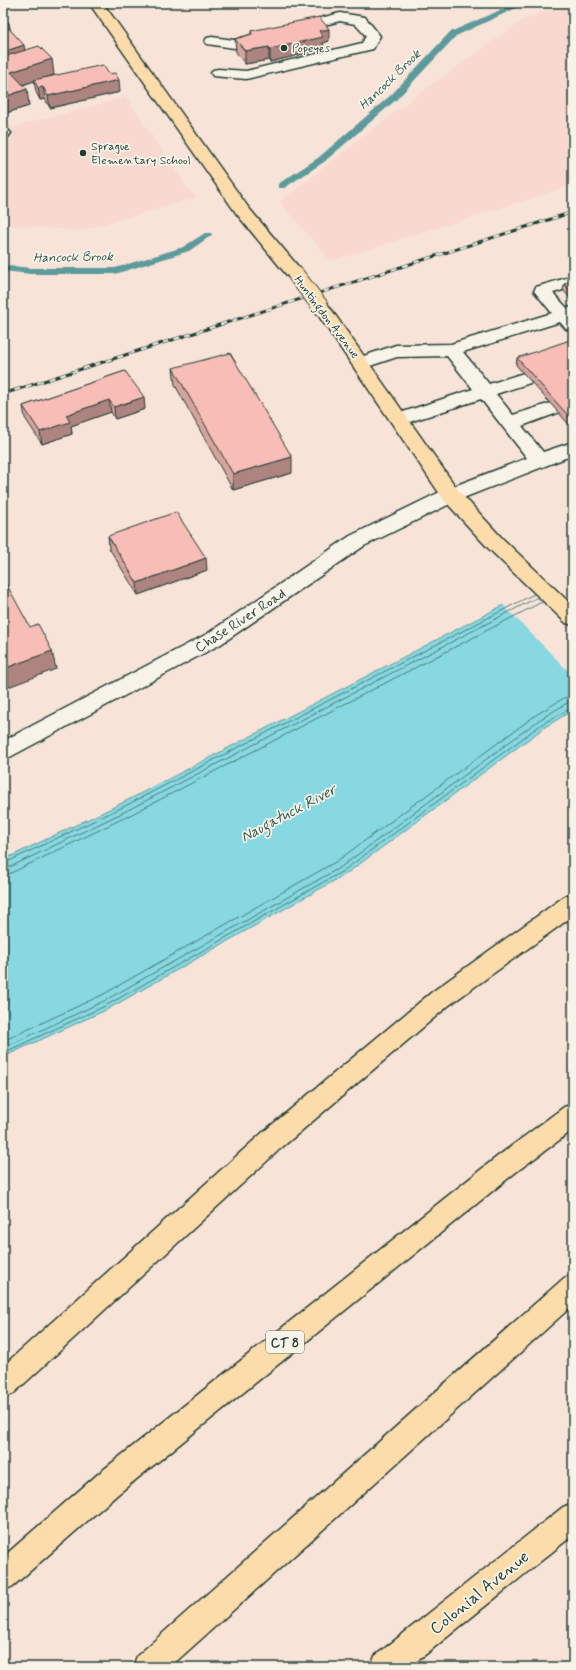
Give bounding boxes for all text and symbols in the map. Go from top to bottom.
place label: Popeyes [292,41,331,57]
marker: Popeyes [279,43,289,53]
water label: Hancock Brook [355,45,426,114]
place label: Sprague Elementary School [91,139,191,169]
marker: Sprague Elementary School [78,148,88,158]
water label: Hancock Brook [33,248,114,267]
street label: Huntingdon Avenue [289,273,363,363]
street label: Chase River Road [192,585,289,657]
water label: Naugatuck River [237,780,342,849]
road number: CT 8 [266,1331,304,1353]
street label: Colonial Avenue [425,1546,534,1640]

